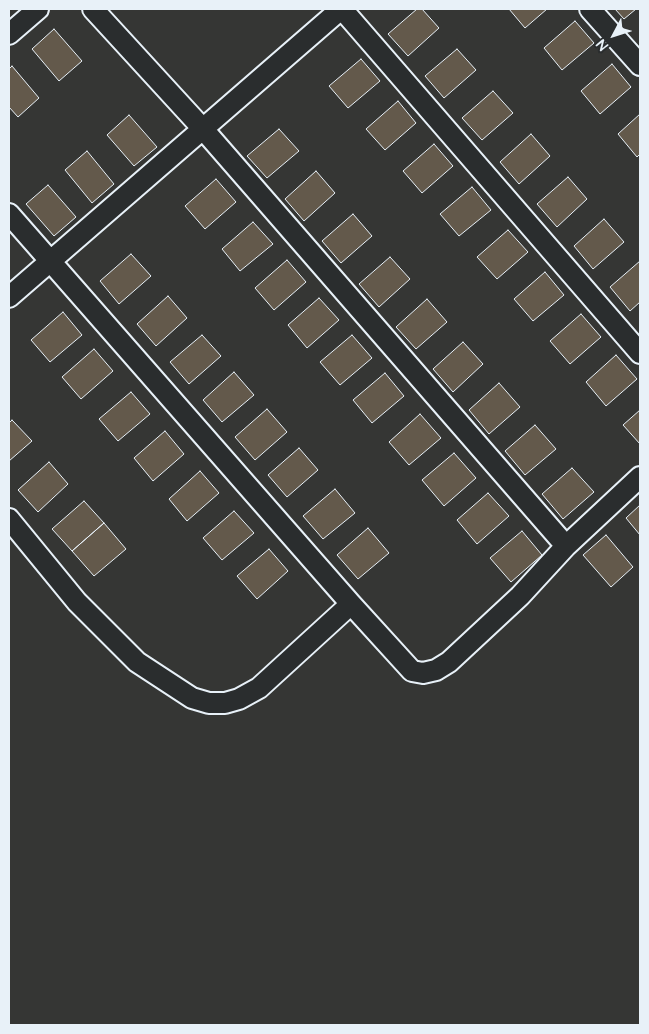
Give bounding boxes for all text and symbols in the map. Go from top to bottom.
north arrow [589,10,639,60]
text: N [592,35,613,54]

